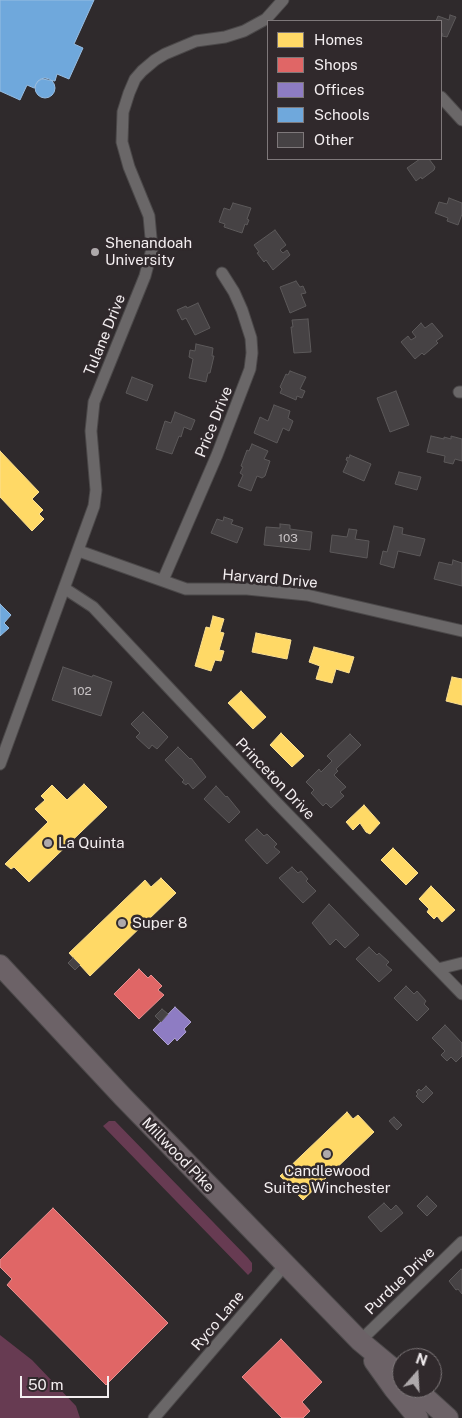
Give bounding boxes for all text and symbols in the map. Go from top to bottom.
legend [267,20,442,160]
text: Homes [314,31,363,48]
text: Shops [314,56,358,73]
text: Offices [314,81,364,98]
text: Schools [314,106,370,123]
text: Other [314,131,354,148]
place label: Shenandoah University [105,234,192,269]
marker: Shenandoah University [89,246,101,258]
street label: Tulane Drive [80,292,130,378]
street label: Price Drive [192,384,236,460]
house number: 103 [278,531,298,545]
street label: Harvard Drive [222,566,318,592]
house number: 102 [72,684,92,698]
street label: Princeton Drive [232,734,318,824]
place label: La Quinta [58,834,125,852]
marker: La Quinta [42,837,54,849]
place label: Super 8 [132,914,188,932]
marker: Super 8 [116,917,128,929]
street label: Millwood Pike [138,1114,218,1196]
marker: Candlewood Suites Winchester [321,1148,333,1160]
place label: Candlewood Suites Winchester [263,1162,391,1197]
street label: Purdue Drive [361,1243,439,1319]
street label: Ryco Lane [188,1288,248,1354]
north arrow [392,1348,442,1398]
text: N [414,1350,429,1369]
scale bar [22,1366,111,1398]
text: 50 m [28,1376,63,1393]

